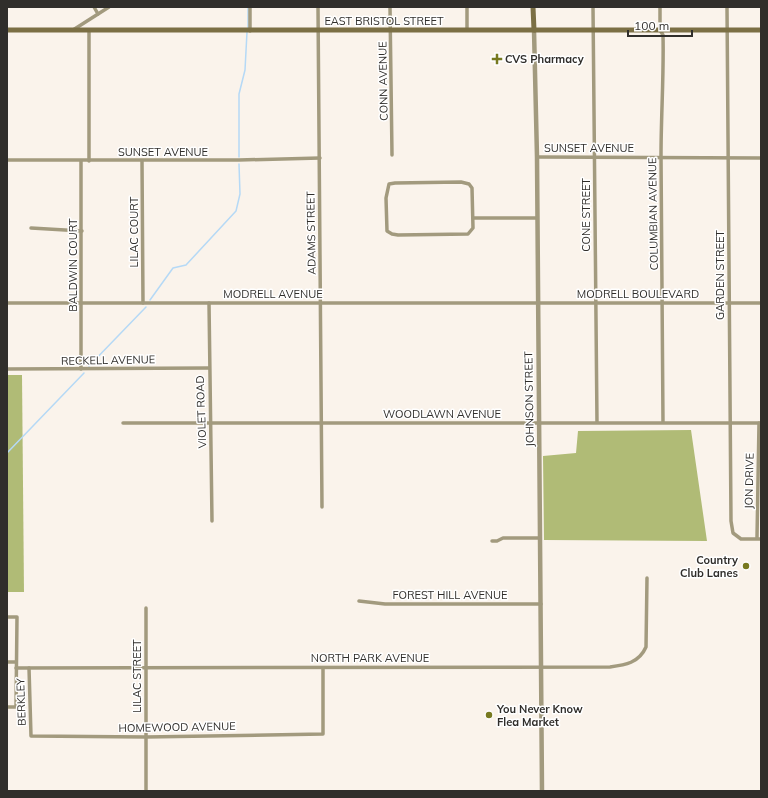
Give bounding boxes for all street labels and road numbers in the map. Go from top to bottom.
street label: EAST BRISTOL STREET [324,14,444,28]
street label: CONN AVENUE [375,41,391,121]
street label: SUNSET AVENUE [544,141,634,155]
street label: SUNSET AVENUE [118,145,208,159]
street label: COLUMBIAN AVENUE [645,157,661,271]
street label: CONE STREET [579,178,593,252]
street label: ADAMS STREET [303,191,319,275]
street label: LILAC COURT [127,196,141,267]
street label: BALDWIN COURT [66,218,80,312]
street label: GARDEN STREET [713,230,727,320]
street label: MODRELL AVENUE [223,287,323,301]
street label: MODRELL BOULEVARD [577,287,699,301]
street label: JOHNSON STREET [521,351,537,447]
street label: RECKELL AVENUE [61,352,155,368]
street label: VIOLET ROAD [193,375,209,449]
street label: WOODLAWN AVENUE [383,407,501,421]
street label: JON DRIVE [742,453,756,509]
street label: FOREST HILL AVENUE [392,588,508,602]
street label: LILAC STREET [130,639,144,713]
street label: NORTH PARK AVENUE [311,651,429,665]
street label: BERKLEY [13,678,29,726]
street label: HOMEWOOD AVENUE [118,719,236,735]

